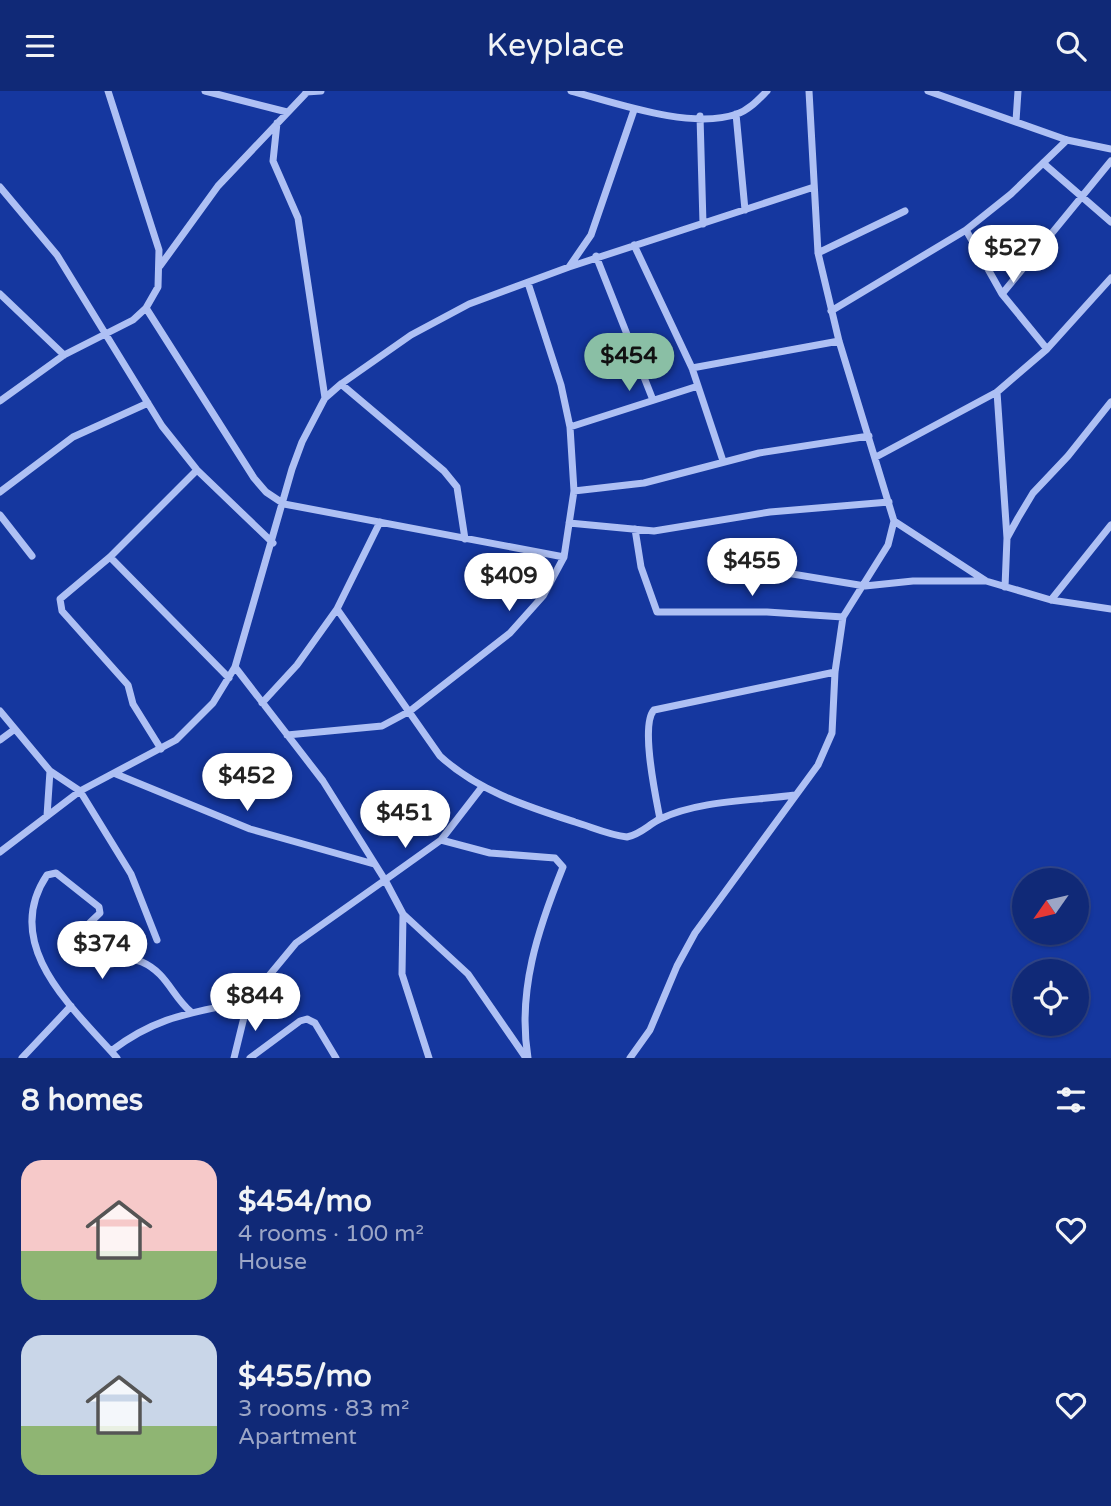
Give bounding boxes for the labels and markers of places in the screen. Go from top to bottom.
pin: $527 [972,225,1054,285]
pin: $454 [588,334,670,393]
pin: $455 [711,539,793,598]
pin: $409 [468,553,550,613]
pin: $452 [206,753,288,813]
pin: $451 [364,791,446,850]
pin: $374 [61,921,143,981]
pin: $844 [214,974,296,1033]

